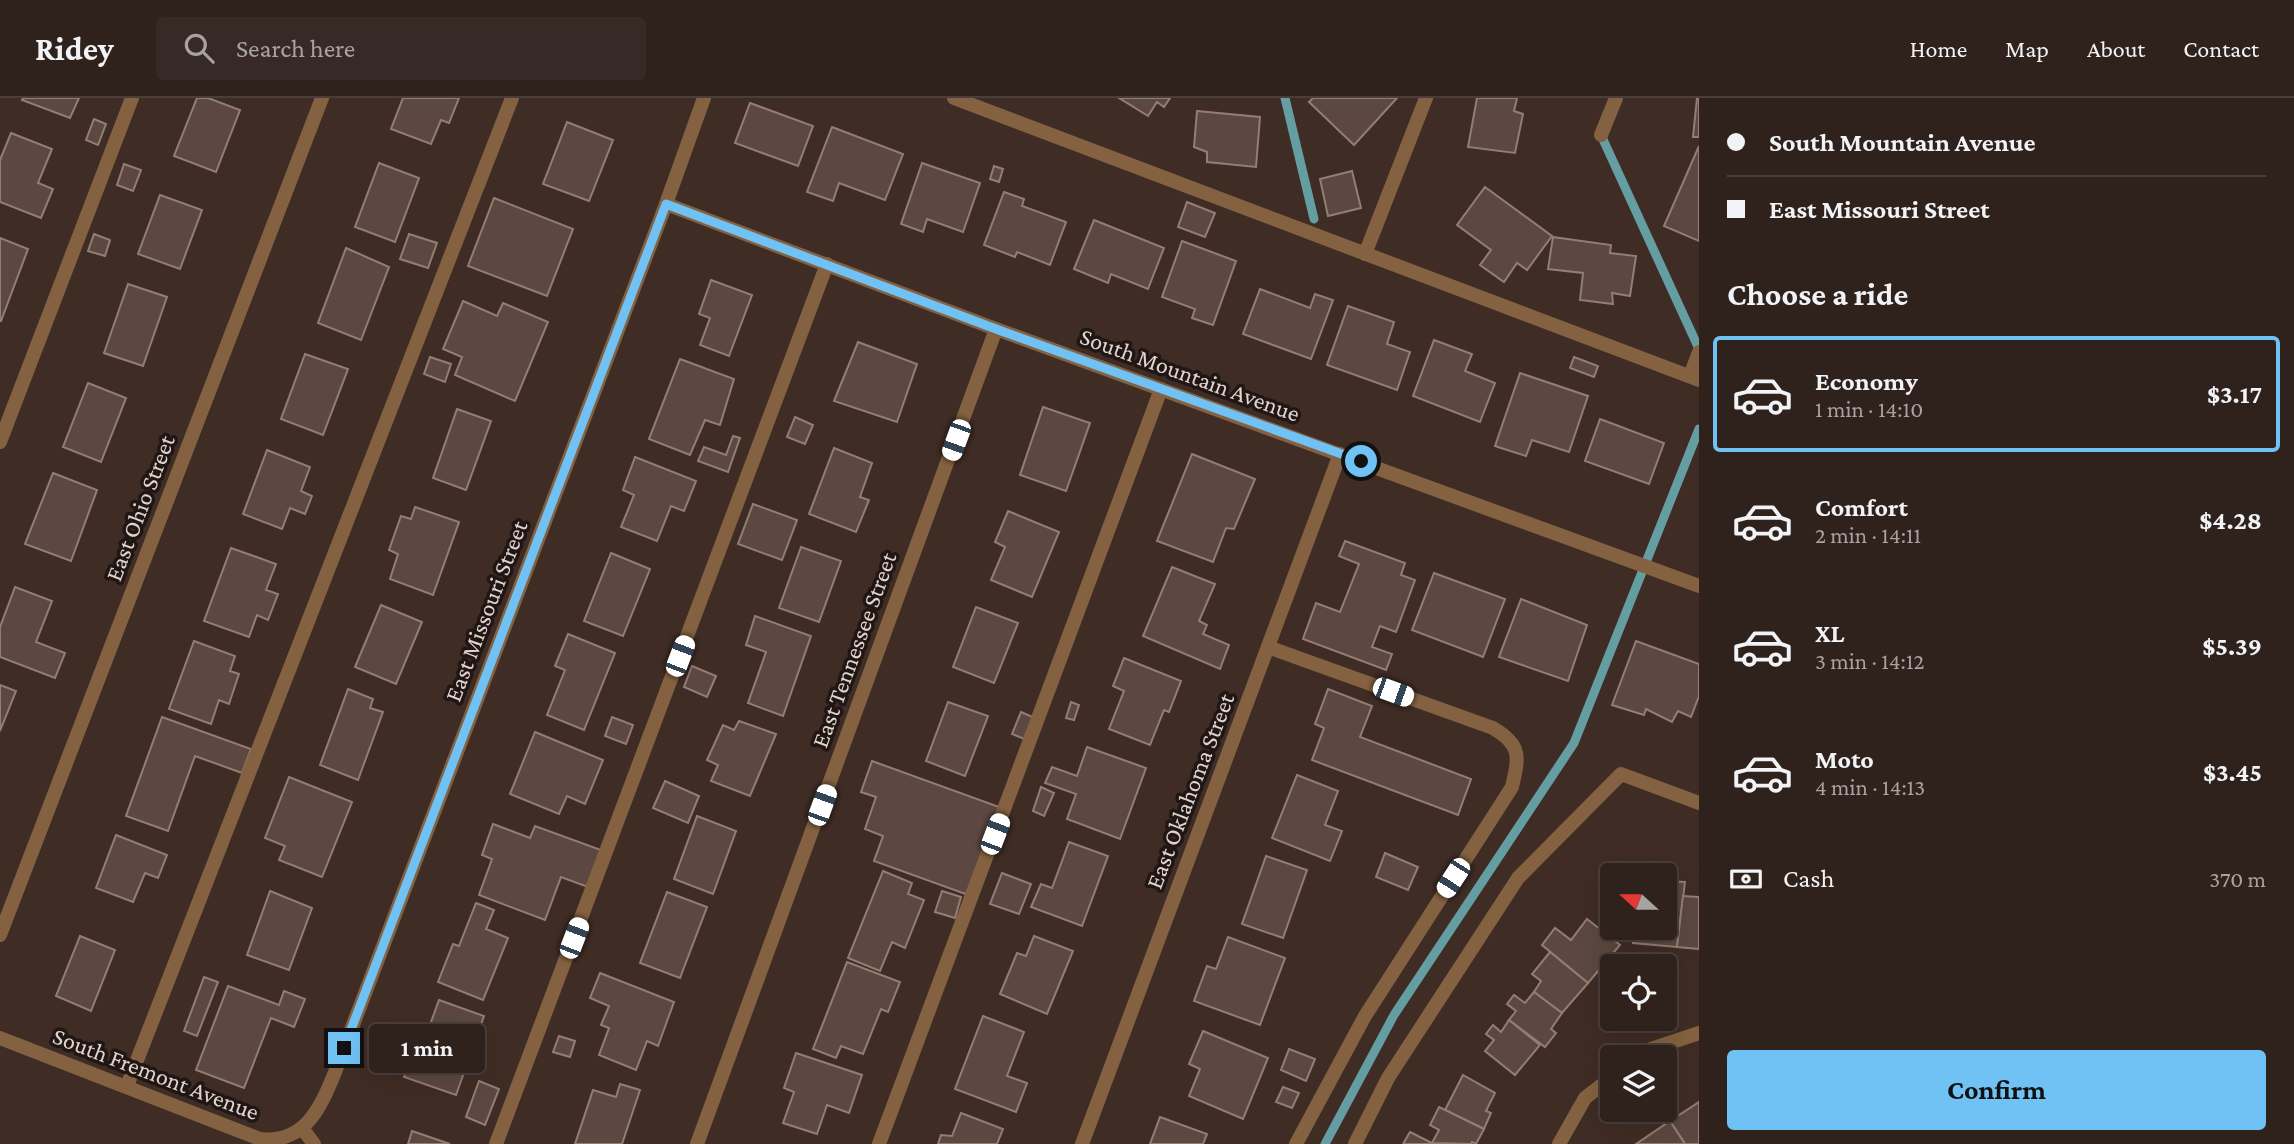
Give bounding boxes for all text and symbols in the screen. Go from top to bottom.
search box [156,17,646,80]
icon: search [180,29,218,67]
text: Ridey [35,30,114,67]
text: Search here [236,34,355,63]
text: Home [1910,35,1967,62]
text: Map [2005,35,2049,62]
text: About [2087,35,2145,62]
text: Contact [2183,35,2259,62]
text: South Mountain Avenue [1769,128,2036,157]
text: East Missouri Street [1769,195,1990,224]
text: Choose a ride [1727,276,1908,312]
street label: South Mountain Avenue [1077,322,1304,427]
icon: car [1731,363,1794,426]
text: Economy [1815,367,1918,396]
text: $3.17 [2207,380,2262,409]
text: 1 min · 14:10 [1815,396,1923,422]
car [939,417,974,463]
street label: East Ohio Street [99,430,180,584]
route start [1345,445,1377,477]
icon: car [1731,489,1794,552]
text: Comfort [1815,493,1908,522]
text: $4.28 [2199,506,2262,535]
street label: East Missouri Street [439,516,533,705]
text: 2 min · 14:11 [1815,522,1921,548]
street label: East Tennessee Street [806,548,902,751]
icon: car [1731,615,1794,678]
text: XL [1815,619,1844,648]
text: $5.39 [2202,632,2262,661]
car [663,633,698,679]
text: 3 min · 14:12 [1815,648,1924,674]
car [1370,675,1417,709]
street label: East Oklahoma Street [1140,688,1240,892]
icon: car [1731,741,1794,804]
text: Moto [1815,745,1874,774]
text: $3.45 [2203,758,2262,787]
text: 4 min · 14:13 [1815,774,1925,800]
car [805,782,840,828]
car [978,811,1013,857]
car [1433,855,1474,901]
icon: cash [1727,860,1765,898]
north arrow [1600,863,1676,940]
map controls [1600,863,1677,1122]
text: Cash [1783,864,1834,893]
text: 370 m [2209,866,2266,892]
car [557,915,592,961]
button: locate [1600,954,1677,1031]
street label: South Fremont Avenue [49,1022,263,1125]
callout: 1 min [368,1024,484,1072]
route end [328,1032,360,1064]
text: 1 min [401,1035,453,1061]
button: layers [1600,1045,1677,1122]
button: Confirm [1727,1050,2266,1130]

